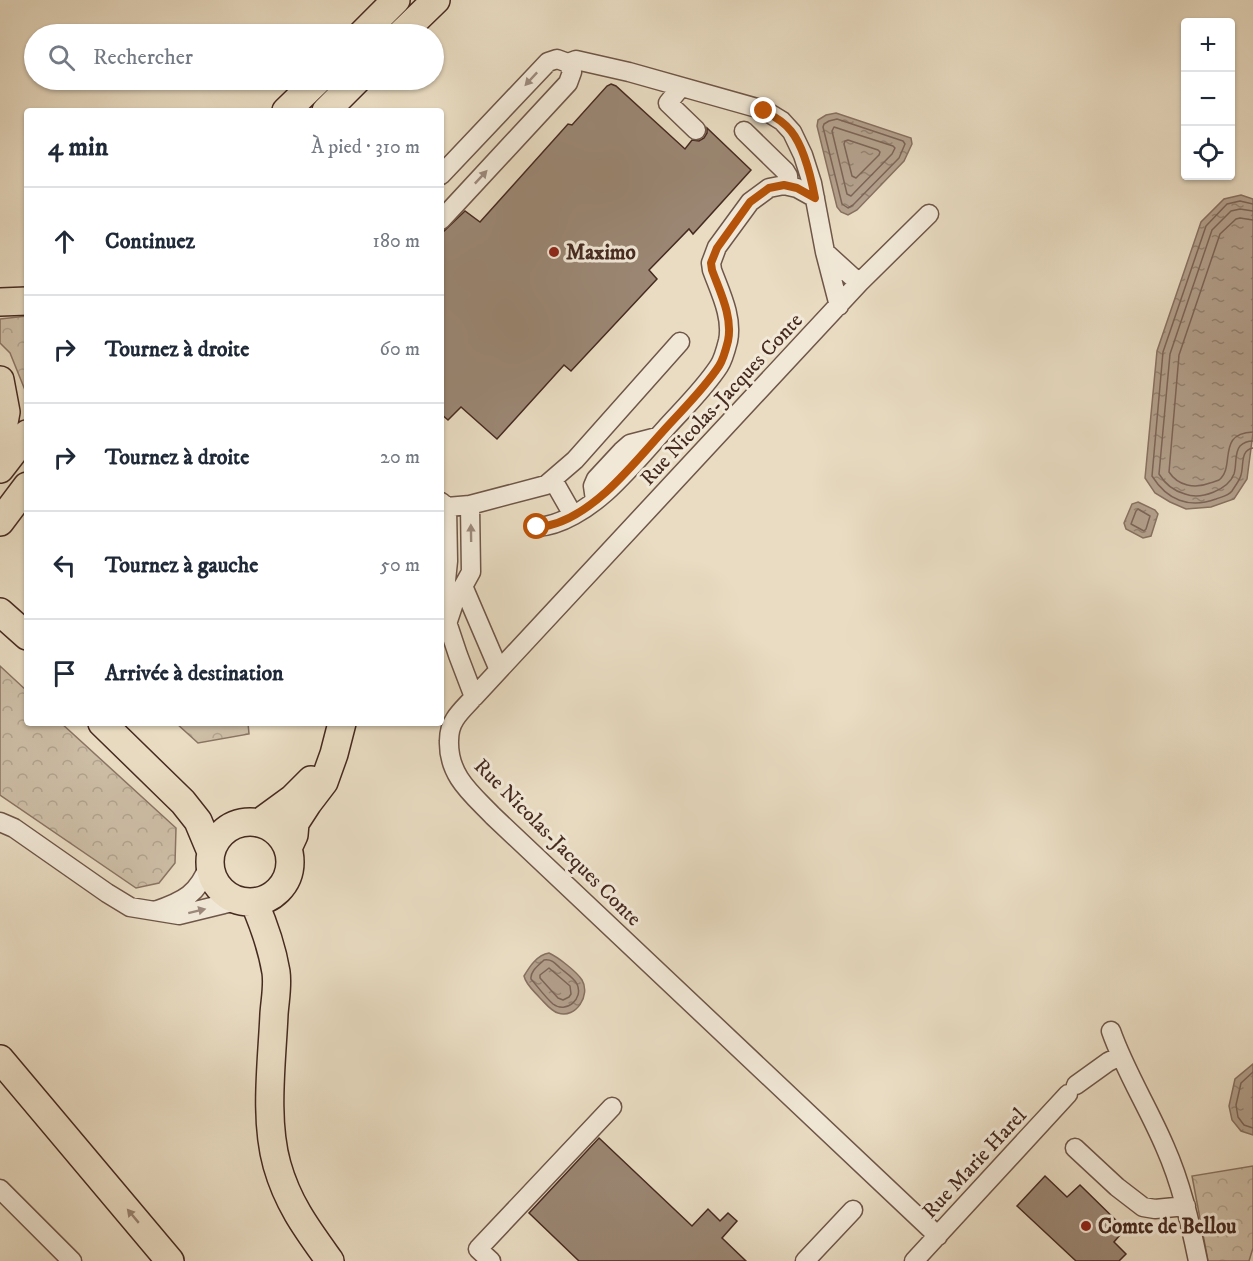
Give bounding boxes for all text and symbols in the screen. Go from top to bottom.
map controls [1181,18,1235,180]
button: + [1181,18,1235,72]
search box [24,24,444,90]
icon: search [45,41,78,74]
text: Rechercher [93,44,193,71]
one-way arrow [525,72,539,86]
button: − [1181,72,1235,126]
route end [750,97,776,123]
button: locate [1181,126,1235,180]
text: 4 min [48,131,108,164]
text: À pied · 310 m [311,135,420,160]
one-way arrow [474,170,488,185]
icon: ahead [48,225,81,258]
text: Continuez [105,228,195,255]
text: 180 m [373,229,420,254]
place label: Maximo [566,240,636,266]
marker: Maximo [547,245,561,259]
street label: Rue Nicolas-Jacques Conte [635,308,809,491]
icon: right [48,333,81,366]
text: Tournez à droite [105,336,249,363]
text: 60 m [380,337,420,362]
icon: right [48,441,81,474]
text: Tournez à droite [105,444,249,471]
text: 20 m [380,445,420,470]
route start [523,513,549,539]
one-way arrow [466,523,475,542]
icon: left [48,549,81,582]
text: Tournez à gauche [105,552,258,579]
text: 50 m [380,553,420,578]
icon: arrive [48,657,81,690]
text: Arrivée à destination [105,660,284,687]
street label: Rue Nicolas-Jacques Conte [468,753,647,932]
one-way arrow [188,905,206,915]
street label: Rue Marie Harel [917,1103,1033,1224]
one-way arrow [126,1208,139,1224]
place label: Comte de Bellou [1098,1214,1236,1240]
marker: Comte de Bellou [1079,1219,1093,1233]

